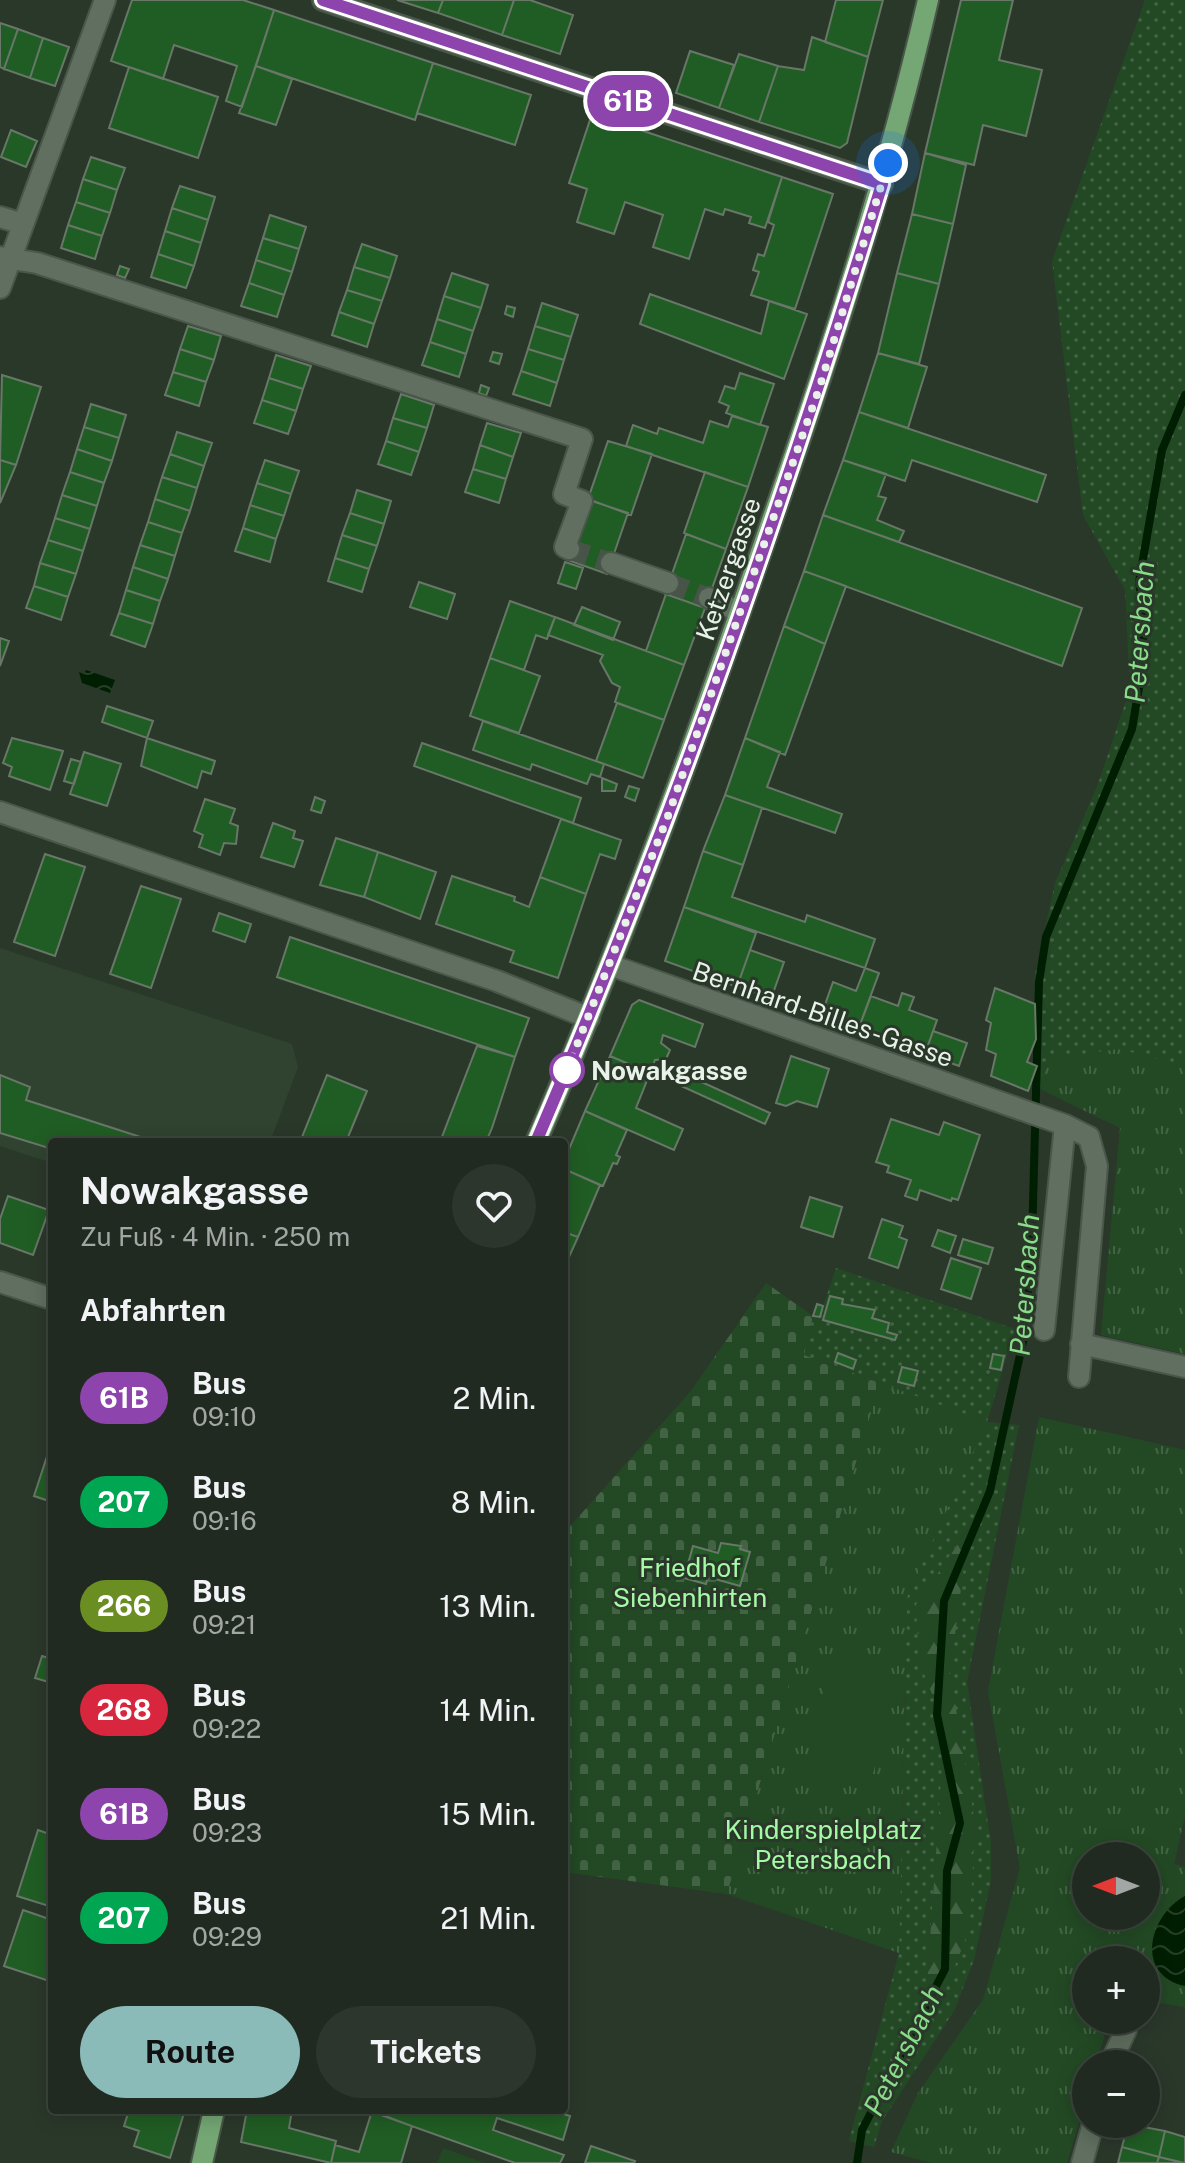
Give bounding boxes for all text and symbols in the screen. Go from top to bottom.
line badge: 61B [582,75,674,127]
text: 61B [603,84,653,117]
your location [868,143,908,183]
street label: Ketzergasse [689,493,767,645]
water label: Petersbach [1118,560,1160,704]
street label: Bernhard-Billes-Gasse [689,955,957,1073]
marker: Nowakgasse [550,1053,584,1087]
place label: Nowakgasse [591,1055,748,1086]
button: heart [452,1164,536,1248]
text: Nowakgasse [80,1168,309,1213]
water label: Petersbach [1003,1213,1045,1357]
text: Zu Fuß · 4 Min. · 250 m [80,1221,350,1252]
text: Abfahrten [80,1292,226,1328]
text: Bus [192,1365,246,1401]
text: 2 Min. [453,1380,536,1416]
text: 61B [99,1381,149,1414]
text: 09:10 [192,1401,256,1432]
text: Bus [192,1469,246,1505]
text: 8 Min. [451,1484,536,1520]
text: 207 [98,1485,150,1518]
text: 09:16 [192,1505,257,1536]
park label: Friedhof Siebenhirten [613,1552,767,1613]
text: Bus [192,1573,246,1609]
text: 13 Min. [439,1588,536,1624]
text: 266 [97,1589,151,1622]
text: 09:21 [192,1609,256,1640]
text: Bus [192,1677,246,1713]
text: 14 Min. [439,1692,536,1728]
text: 268 [97,1693,151,1726]
text: 09:22 [192,1713,261,1744]
text: Bus [192,1781,246,1817]
text: 15 Min. [439,1796,536,1832]
text: 61B [99,1797,149,1830]
park label: Kinderspielplatz Petersbach [725,1814,921,1875]
text: 09:23 [192,1817,262,1848]
north arrow [1072,1842,1160,1930]
map controls [1072,1842,1160,2138]
text: Bus [192,1885,246,1921]
text: 21 Min. [440,1900,536,1936]
text: 207 [98,1901,150,1934]
text: 09:29 [192,1921,262,1952]
button: + [1072,1946,1160,2034]
water label: Petersbach [856,1979,950,2121]
button: Route [80,2006,300,2098]
button: Tickets [316,2006,536,2098]
button: − [1072,2050,1160,2138]

